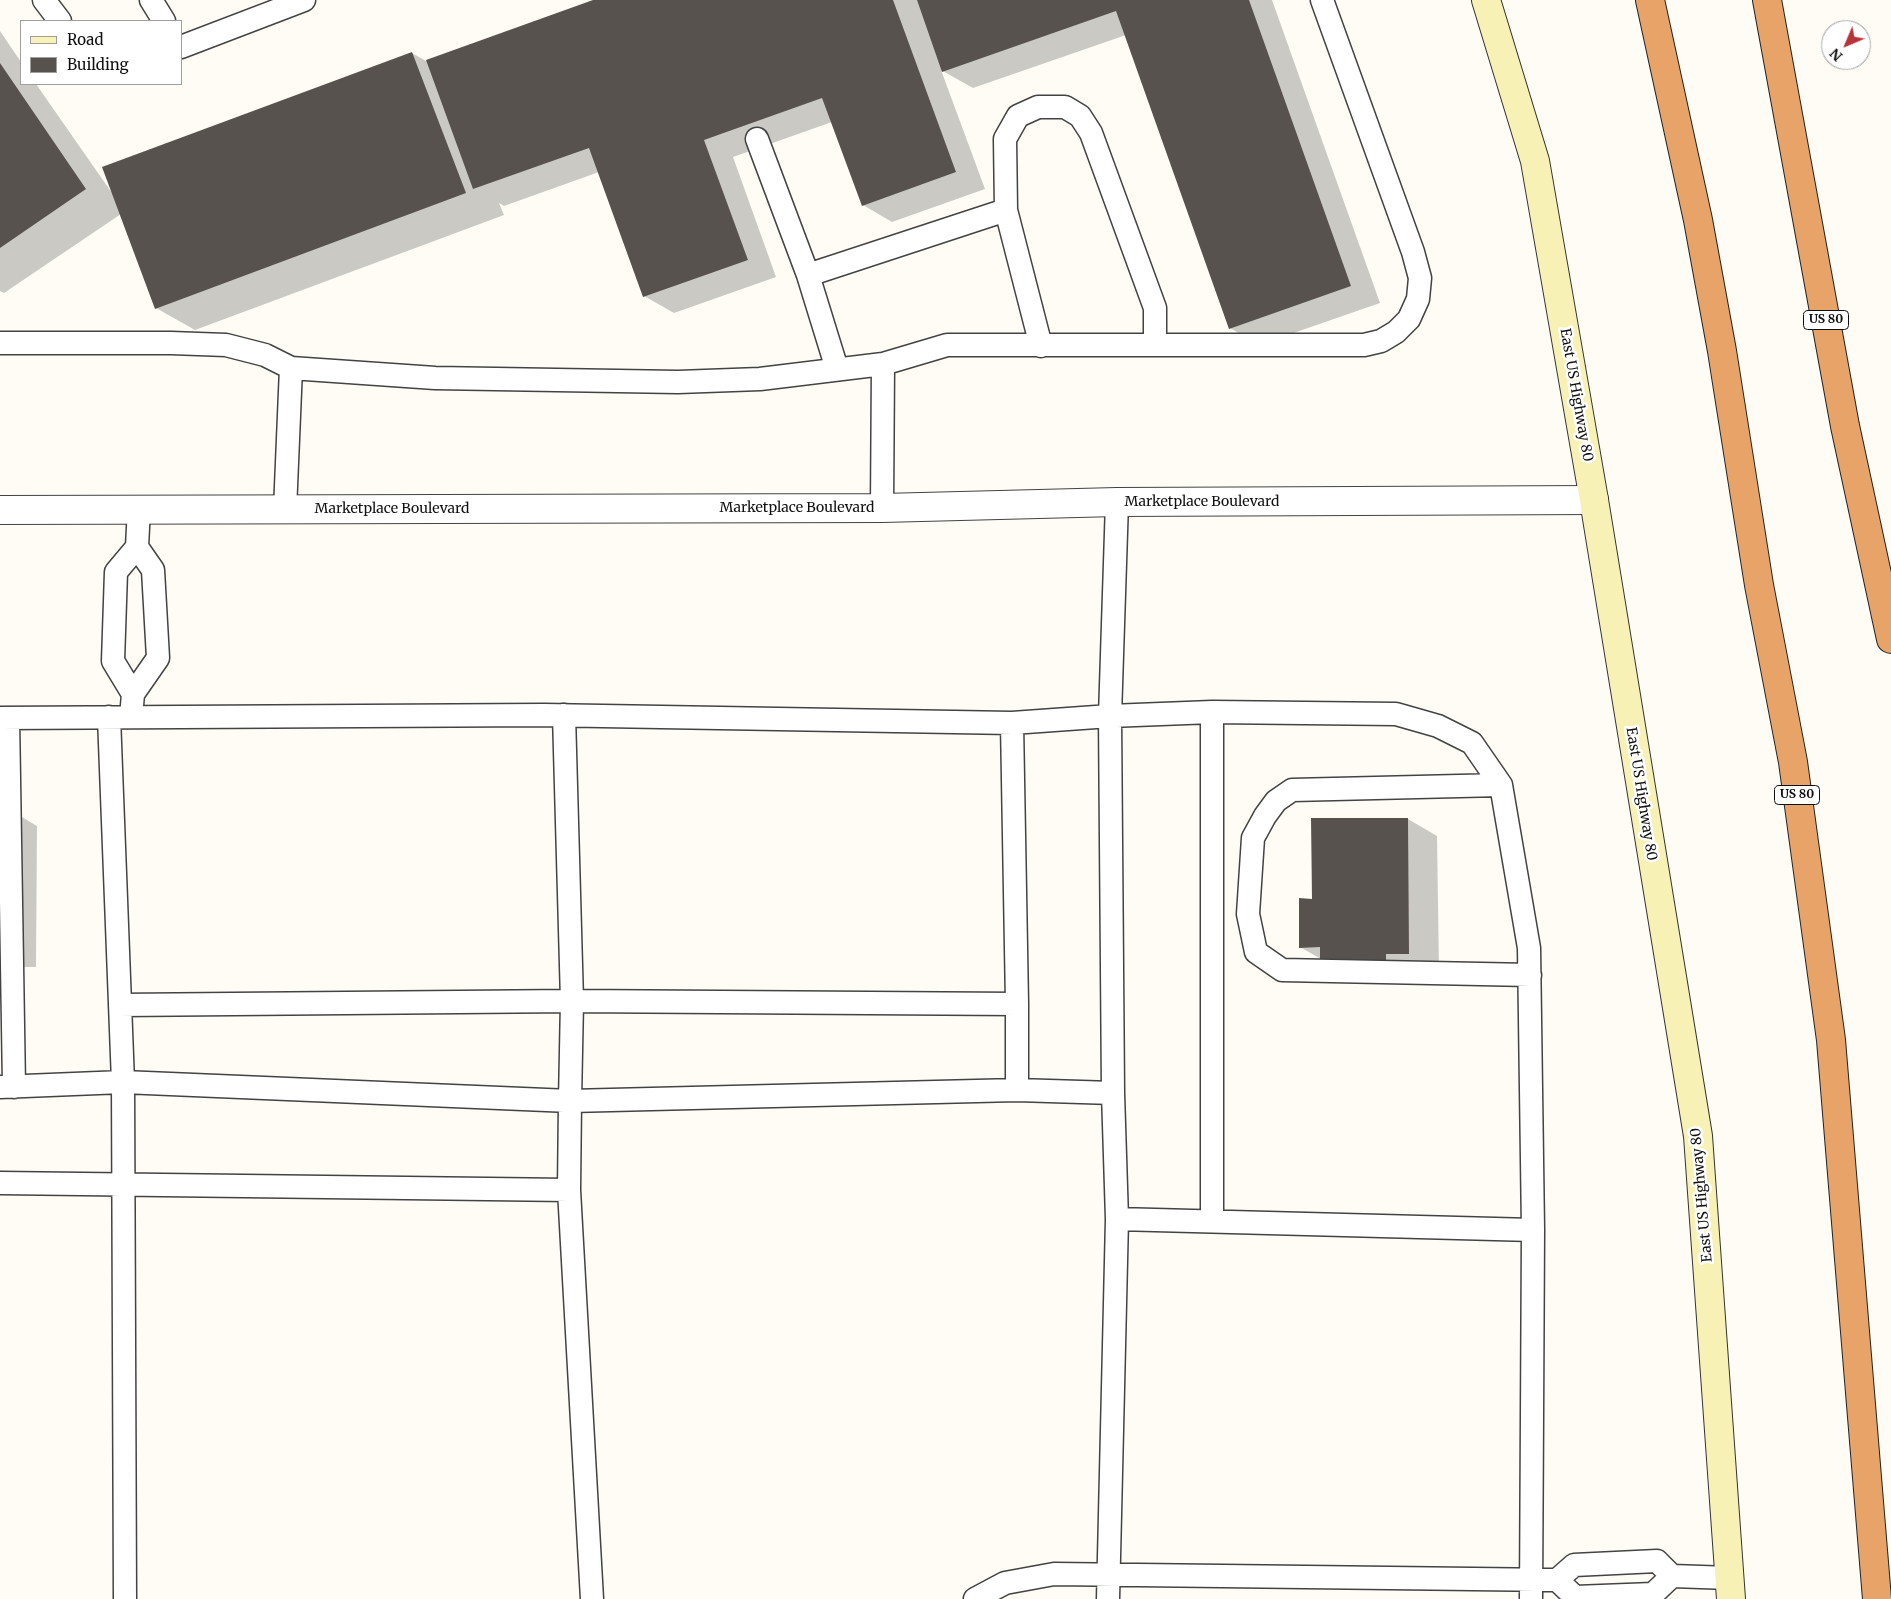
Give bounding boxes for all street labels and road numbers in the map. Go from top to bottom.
road number: US 80 [1804,310,1848,330]
street label: East US Highway 80 [1556,327,1596,463]
street label: Marketplace Boulevard [1125,494,1279,510]
street label: Marketplace Boulevard [720,500,874,516]
street label: Marketplace Boulevard [315,501,469,517]
street label: East US Highway 80 [1622,726,1660,862]
road number: US 80 [1774,786,1820,804]
street label: East US Highway 80 [1688,1127,1716,1263]

